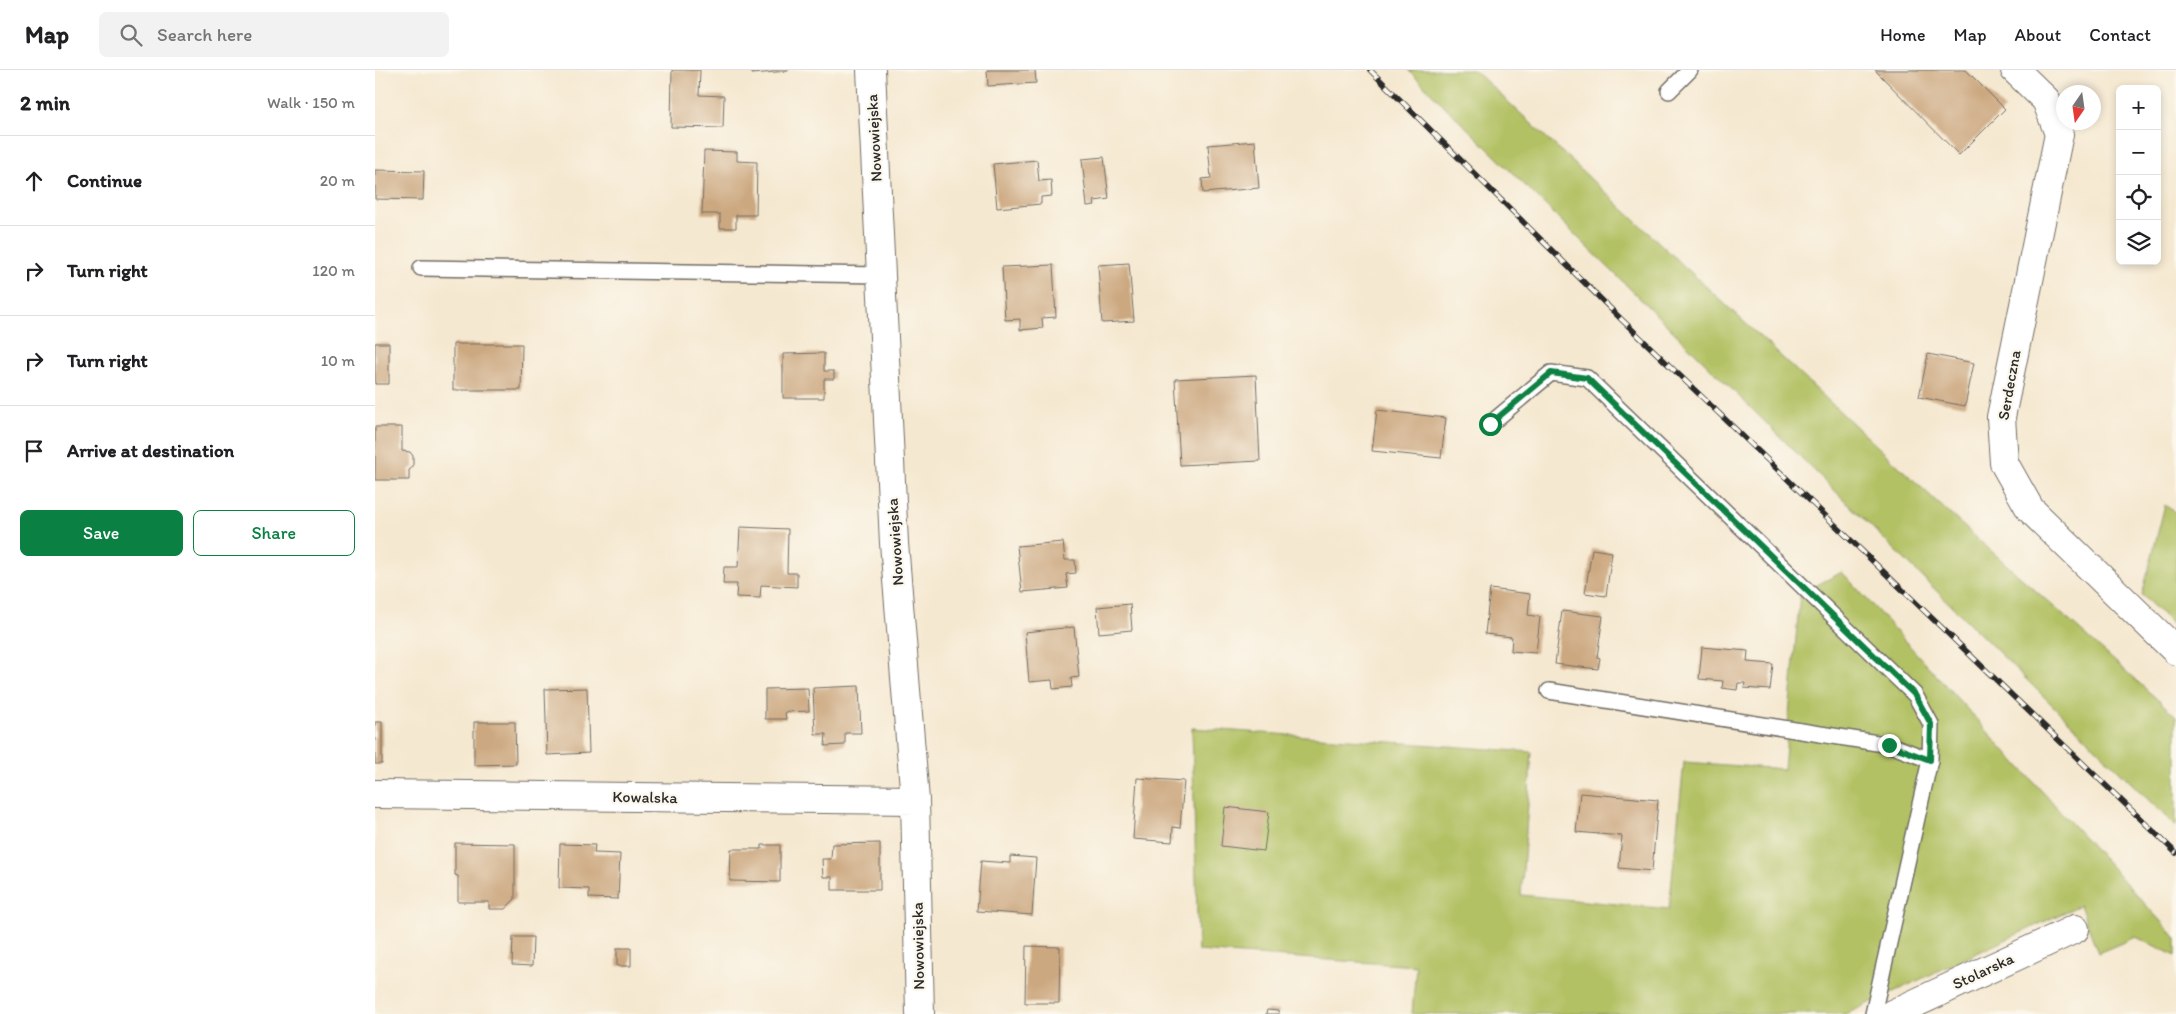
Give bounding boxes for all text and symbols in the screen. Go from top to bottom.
search box [99,12,449,57]
text: Map [25,20,69,49]
icon: search [117,21,145,49]
text: Search here [157,23,252,46]
text: Home [1880,24,1926,46]
text: Map [1954,24,1987,46]
text: About [2015,24,2061,46]
text: Contact [2089,24,2151,46]
north arrow [2056,85,2101,130]
map controls [2116,85,2161,265]
button: + [2116,85,2161,130]
text: 2 min [20,90,70,115]
text: Walk · 150 m [267,93,355,112]
street label: Nowowiejska [862,94,886,182]
button: − [2116,130,2161,175]
icon: ahead [20,167,48,195]
text: Continue [67,169,142,192]
text: 20 m [320,171,355,190]
button: locate [2116,175,2161,220]
button: layers [2116,220,2161,265]
icon: right [20,257,48,285]
text: Turn right [67,259,148,282]
text: 120 m [312,261,355,280]
icon: right [20,347,48,375]
street label: Serdeczna [1993,348,2025,422]
text: Turn right [67,349,148,372]
text: 10 m [321,351,355,370]
route start [1479,413,1502,436]
icon: arrive [20,437,48,465]
text: Arrive at destination [67,439,234,462]
street label: Nowowiejska [882,497,908,586]
button: Save [20,510,183,556]
button: Share [193,510,355,556]
route end [1878,734,1901,757]
street label: Kowalska [612,787,679,807]
street label: Nowowiejska [908,902,928,990]
street label: Stolarska [1949,948,2017,993]

